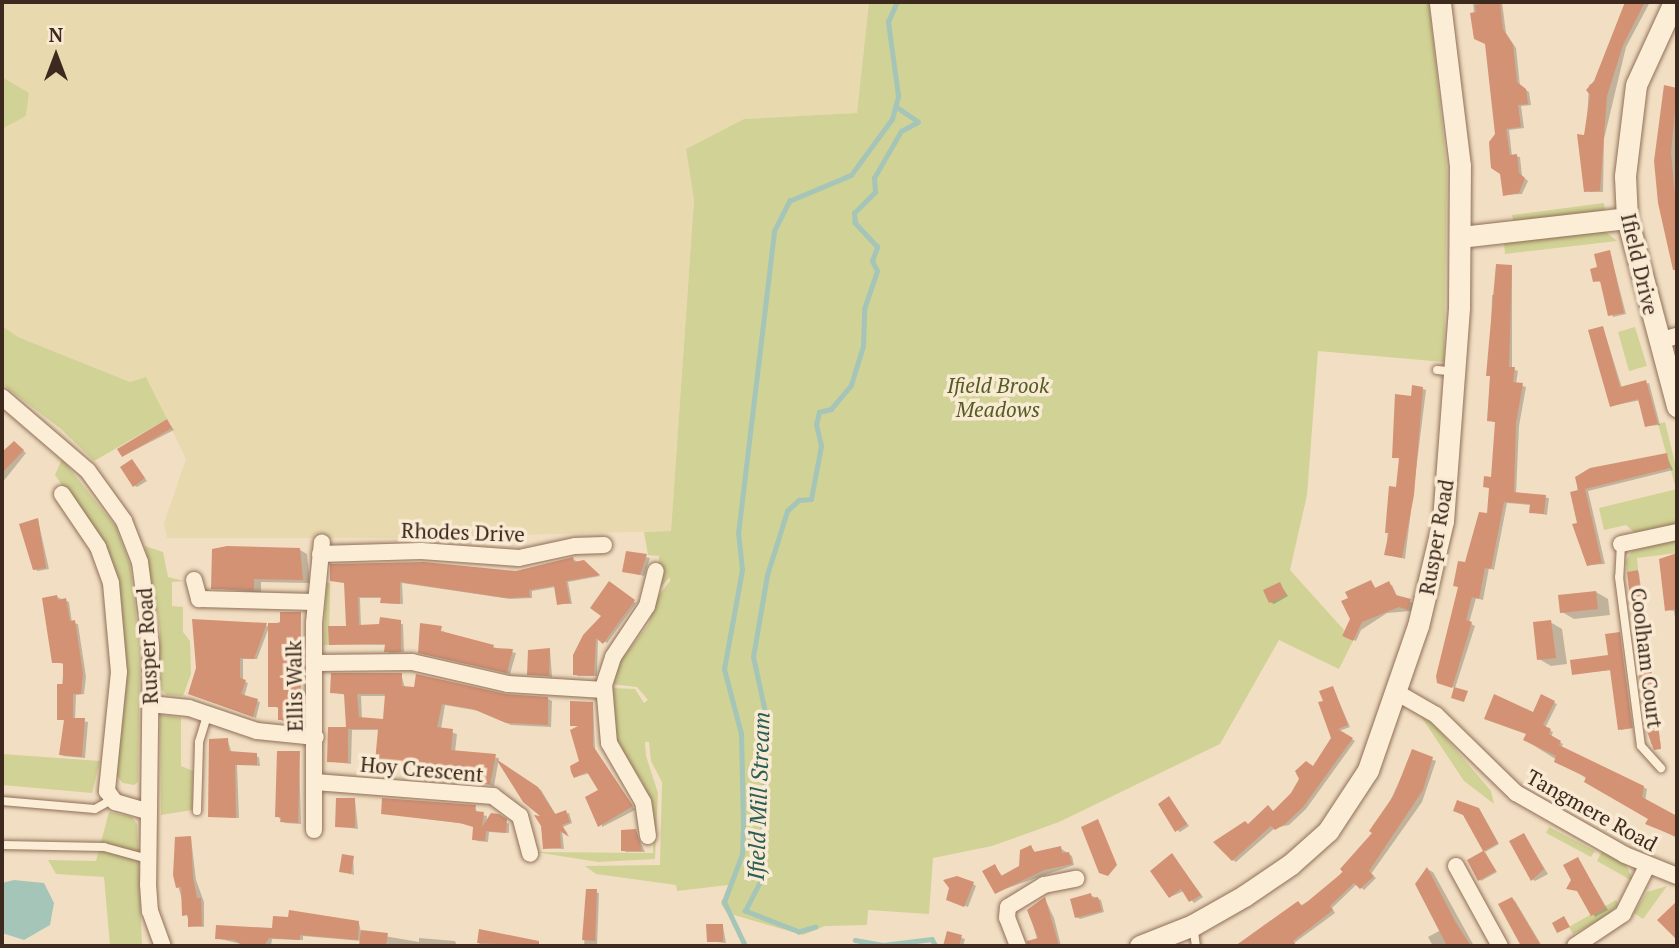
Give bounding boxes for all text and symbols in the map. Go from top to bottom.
north arrow [21,21,91,91]
text: N [49,22,63,47]
street label: Ifield Drive [1616,211,1664,317]
park label: Ifield Brook Meadows [947,372,1049,422]
street label: Rusper Road [1413,477,1459,597]
street label: Rhodes Drive [401,517,525,547]
street label: Coolham Court [1626,586,1668,730]
street label: Rusper Road [131,587,163,705]
street label: Ellis Walk [281,640,307,732]
water label: Ifield Mill Stream [742,711,776,881]
street label: Hoy Crescent [359,751,485,787]
street label: Tangmere Road [1522,764,1662,856]

